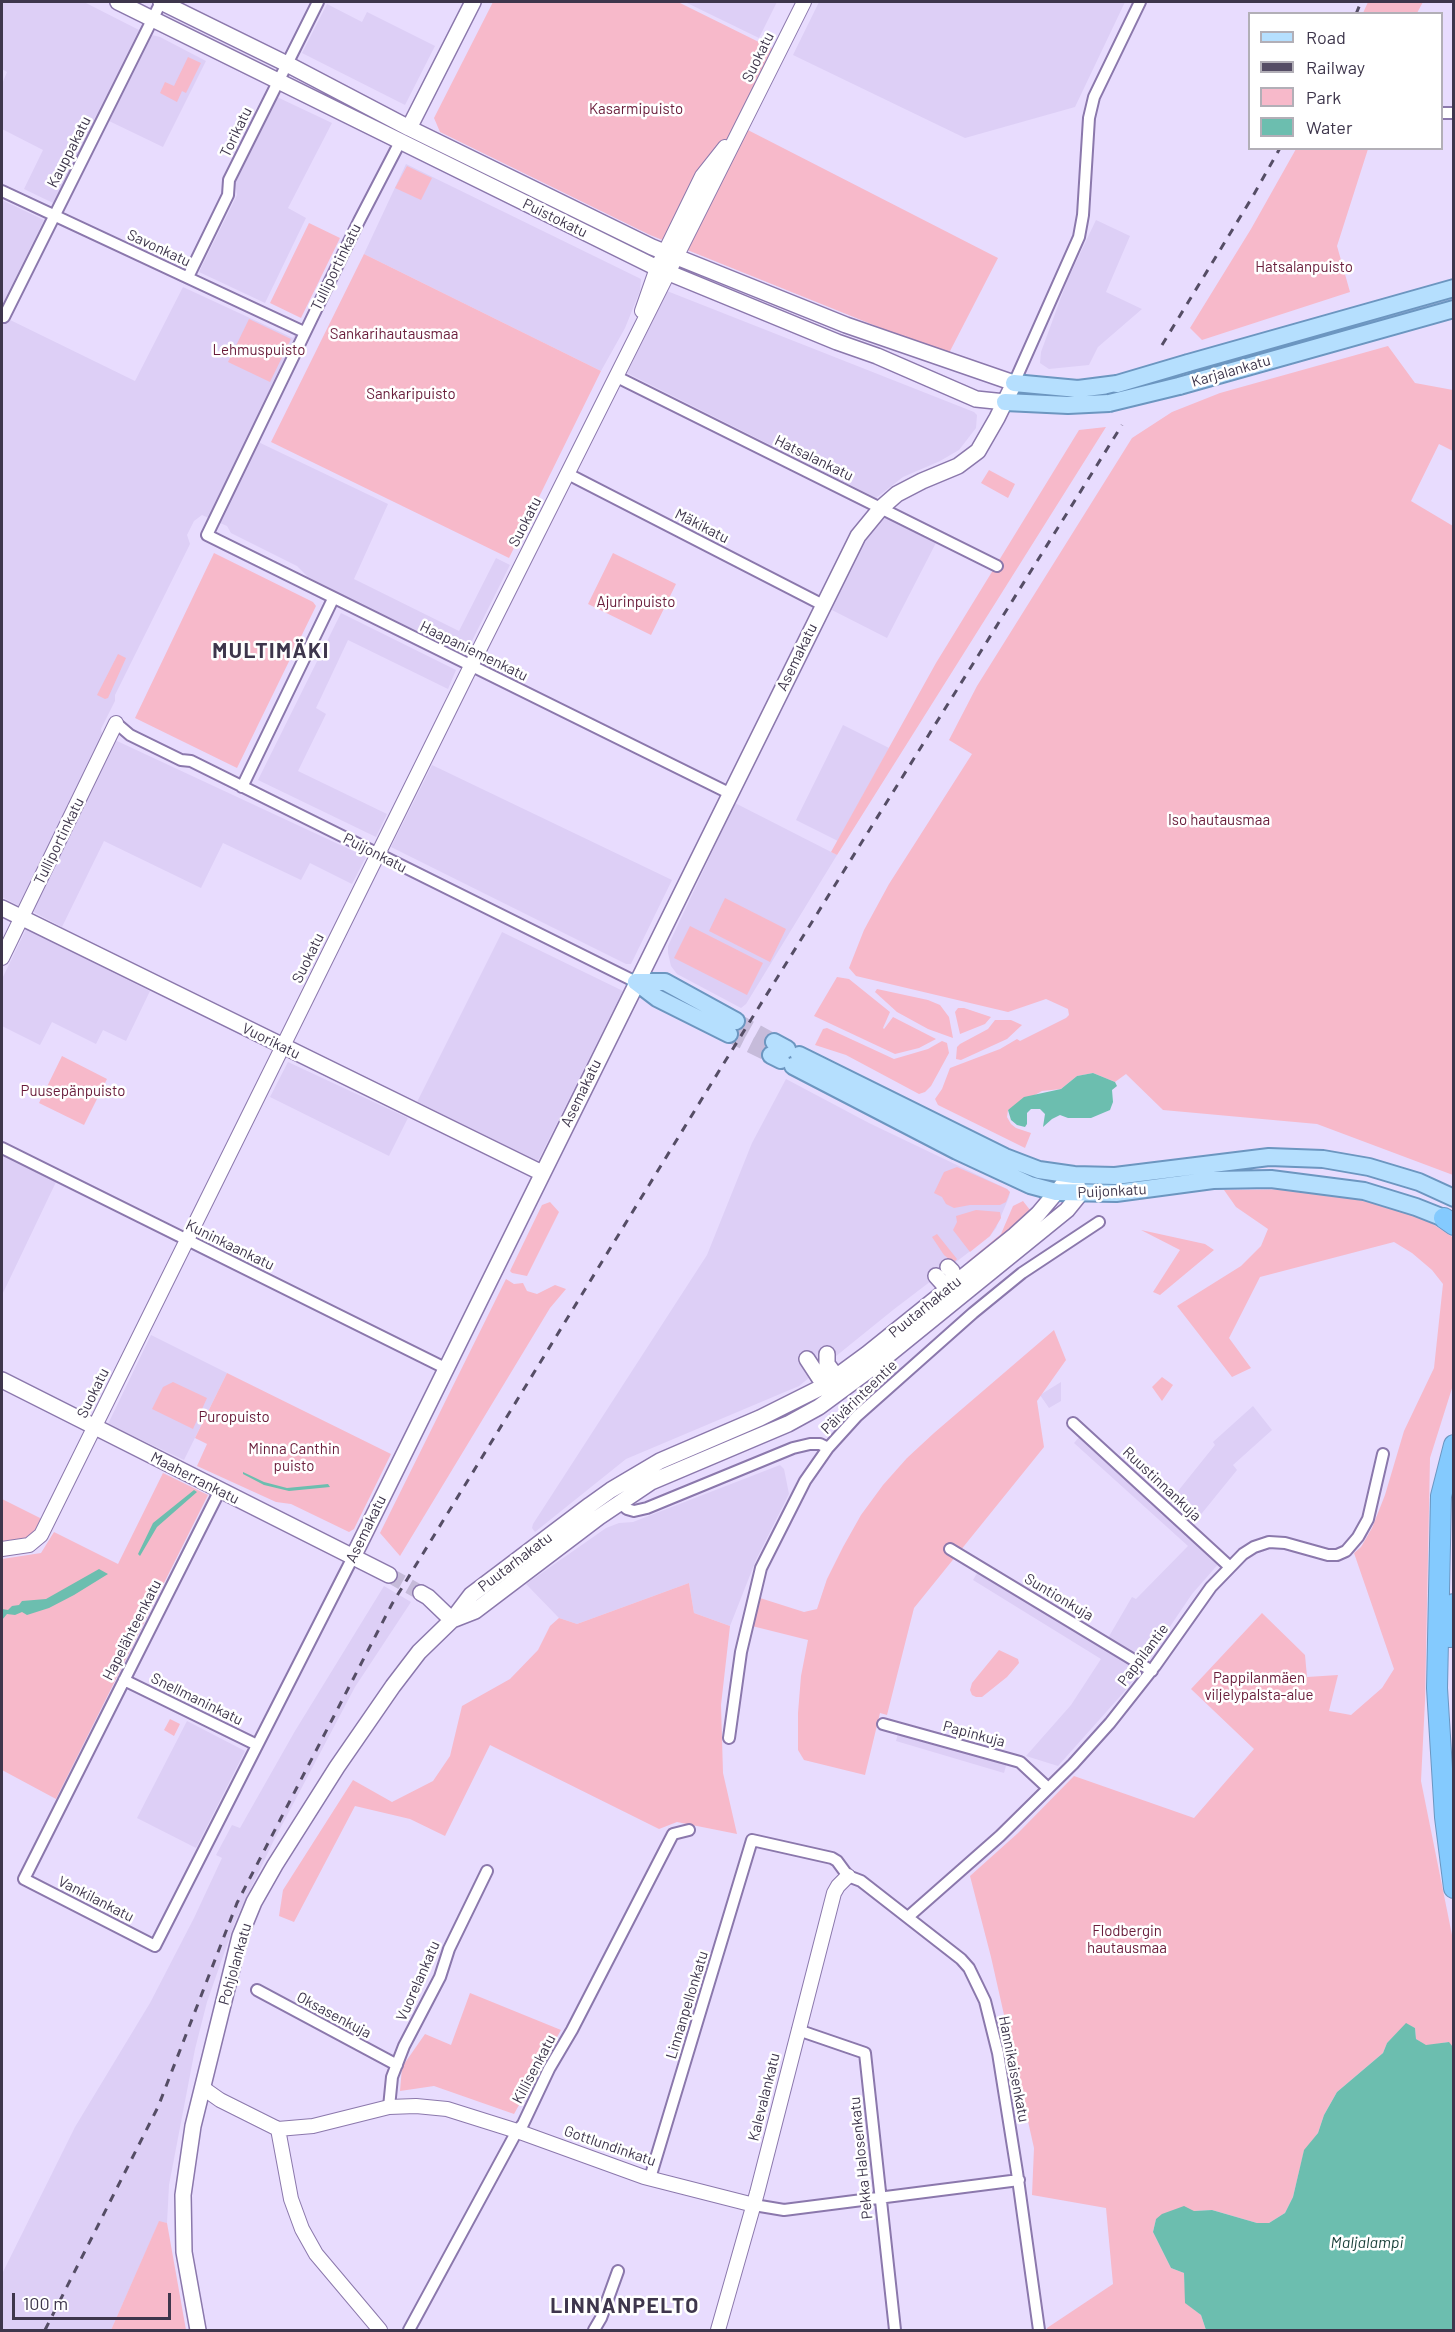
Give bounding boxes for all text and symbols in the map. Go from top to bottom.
legend [1248,12,1443,150]
text: Road [1306,26,1346,48]
street label: Suokatu [738,29,778,85]
text: Railway [1306,56,1365,78]
text: Park [1306,86,1341,108]
park label: Kasarmipuisto [589,100,683,118]
street label: Torikatu [216,104,256,160]
street label: Kauppakatu [43,113,95,191]
text: Water [1306,116,1353,138]
street label: Puistokatu [520,195,590,241]
street label: Tulliportinkatu [307,221,365,313]
street label: Savonkatu [124,225,194,271]
park label: Hatsalanpuisto [1255,258,1353,276]
park label: Sankarihautausmaa [330,325,458,343]
park label: Lehmuspuisto [212,341,306,359]
street label: Karjalankatu [1189,351,1273,391]
park label: Sankaripuisto [366,385,456,403]
street label: Hatsalankatu [772,431,856,485]
street label: Suokatu [505,494,545,550]
street label: Mäkikatu [672,505,732,547]
park label: Ajurinpuisto [597,593,675,611]
street label: Haapaniemenkatu [417,617,531,685]
street label: Asemakatu [773,620,821,694]
district label: MULTIMÄKI [212,638,330,664]
street label: Tulliportinkatu [30,795,88,887]
park label: Iso hautausmaa [1168,811,1270,829]
street label: Puijonkatu [340,829,410,877]
street label: Suokatu [288,930,328,986]
street label: Vuorikatu [239,1019,303,1063]
street label: Asemakatu [557,1056,605,1130]
park label: Puusepänpuisto [21,1082,125,1100]
street label: Puijonkatu [1077,1180,1147,1202]
street label: Kuninkaankatu [183,1216,277,1274]
street label: Puutarhakatu [885,1272,965,1342]
street label: Päivärinteentie [817,1356,901,1438]
street label: Suokatu [73,1365,113,1421]
park label: Puropuisto [198,1408,270,1426]
park label: Minna Canthin puisto [248,1440,340,1475]
street label: Ruustinnankuja [1119,1443,1205,1525]
street label: Maaherrankatu [148,1448,242,1508]
street label: Asemakatu [342,1492,390,1566]
street label: Puutarhakatu [475,1528,555,1596]
street label: Suntionkuja [1021,1569,1097,1625]
street label: Hapelähteenkatu [99,1577,165,1683]
street label: Pappilantie [1114,1620,1172,1690]
street label: Snellmaninkatu [148,1669,246,1729]
park label: Pappilanmäen viljelypalsta-alue [1204,1669,1314,1704]
street label: Papinkuja [941,1717,1007,1751]
street label: Vankilankatu [55,1872,137,1926]
street label: Pohjolankatu [215,1921,255,2007]
park label: Flodbergin hautausmaa [1087,1922,1167,1957]
street label: Vuorelankatu [392,1938,444,2024]
street label: Linnanpellonkatu [662,1949,712,2061]
street label: Oksasenkuja [294,1988,374,2042]
street label: Hannikaisenkatu [995,2014,1033,2124]
street label: Killisenkatu [508,2031,560,2107]
street label: Kalevalankatu [744,2051,784,2143]
street label: Pekka Halosenkatu [846,2096,876,2220]
street label: Gottlundinkatu [562,2122,658,2170]
water label: Maljalampi [1331,2233,1403,2253]
scale bar [15,2281,174,2319]
text: 100 m [23,2292,68,2314]
district label: LINNANPELTO [550,2293,700,2319]

